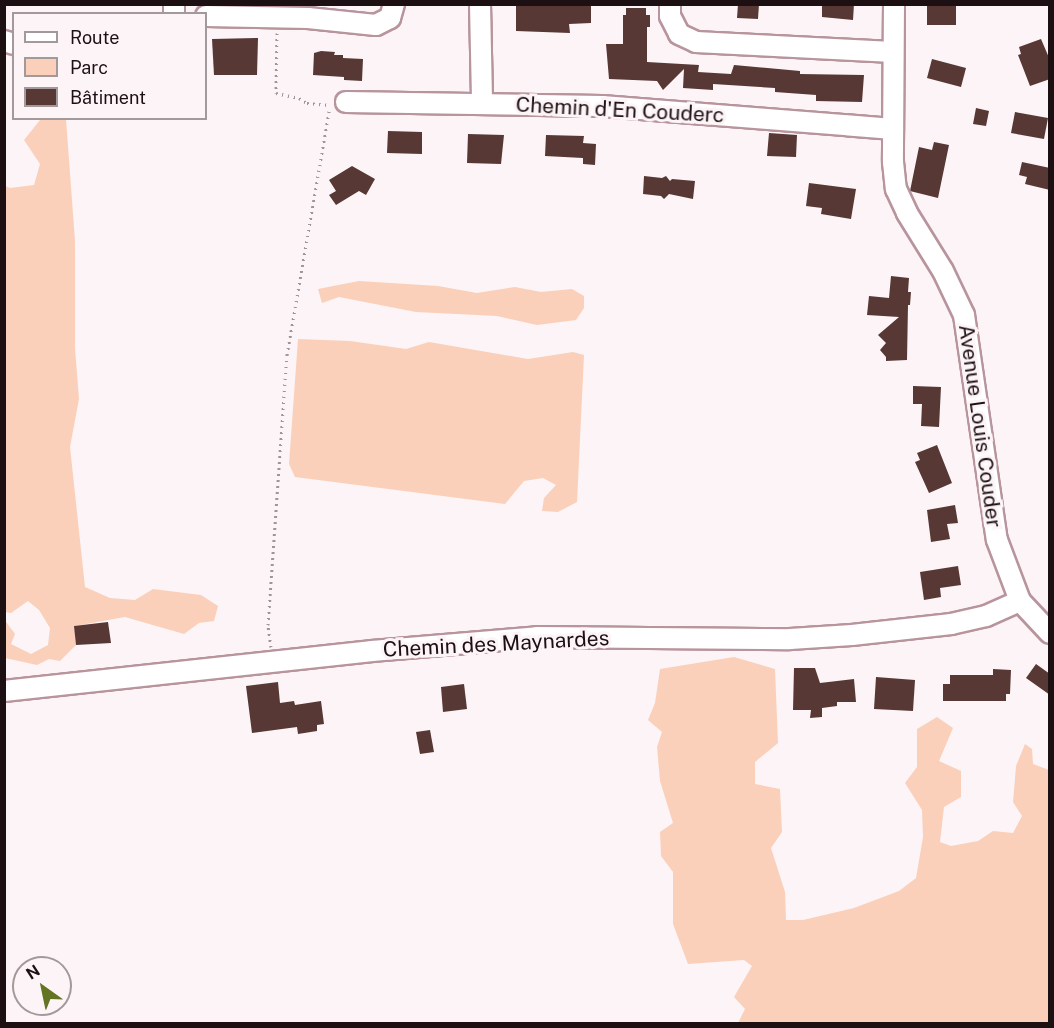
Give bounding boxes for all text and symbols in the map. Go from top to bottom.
legend [12,12,207,120]
text: Route [70,27,119,48]
text: Parc [70,57,108,78]
text: Bâtiment [70,87,146,108]
street label: Chemin d'En Couderc [515,92,725,128]
street label: Avenue Louis Couder [953,323,1007,529]
street label: Chemin des Maynardes [382,625,610,663]
north arrow [12,956,72,1016]
text: N [23,961,43,984]

